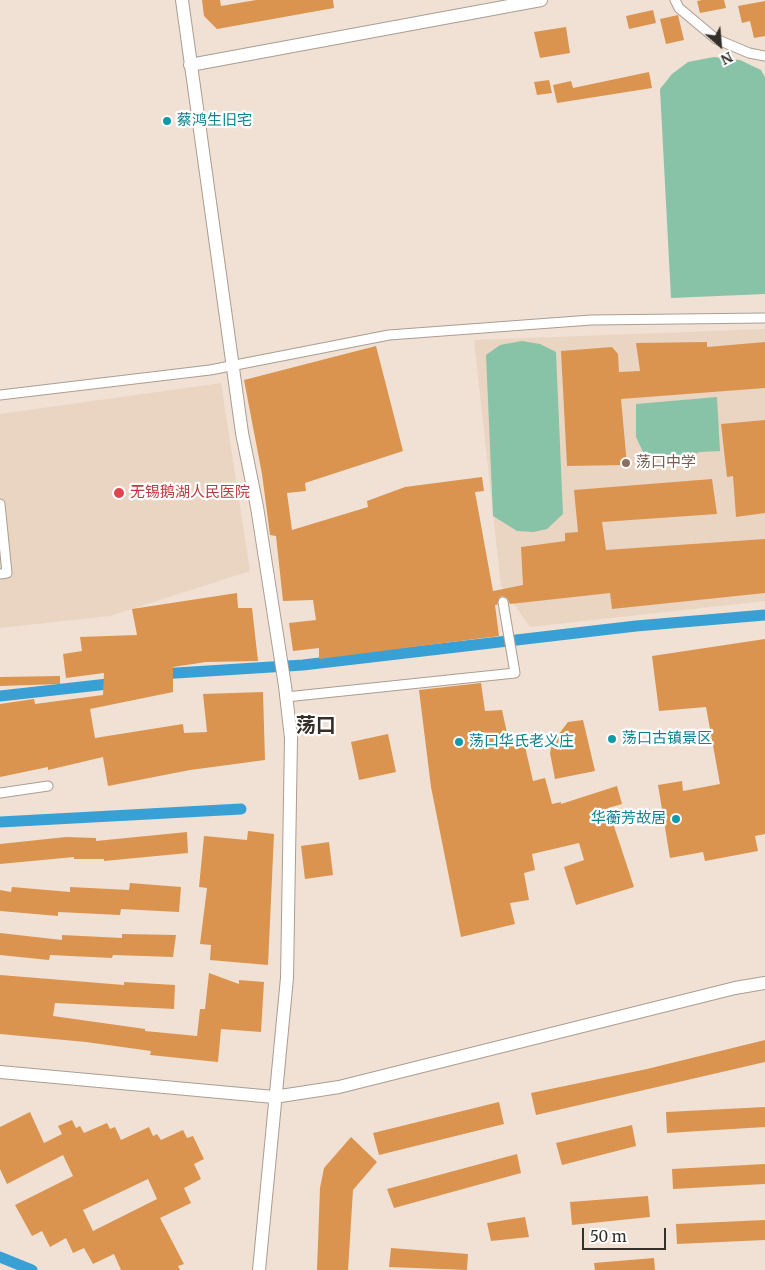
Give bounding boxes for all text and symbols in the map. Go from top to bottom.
north arrow [695,20,745,70]
text: N [718,48,736,69]
place label: 蔡鸿生旧宅 [177,112,252,130]
marker: 蔡鸿生旧宅 [161,115,173,127]
place label: 荡口中学 [636,454,696,472]
marker: 荡口中学 [620,457,632,469]
place label: 无锡鹅湖人民医院 [130,484,250,502]
marker: 无锡鹅湖人民医院 [112,486,126,500]
district label: 荡口 [296,714,336,738]
place label: 荡口古镇景区 [622,730,712,748]
place label: 荡口华氏老义庄 [469,733,574,751]
marker: 荡口古镇景区 [606,733,618,745]
marker: 荡口华氏老义庄 [453,736,465,748]
place label: 华蘅芳故居 [591,810,666,828]
marker: 华蘅芳故居 [670,813,682,825]
scale bar [585,1218,669,1250]
text: 50 m [590,1227,627,1246]

